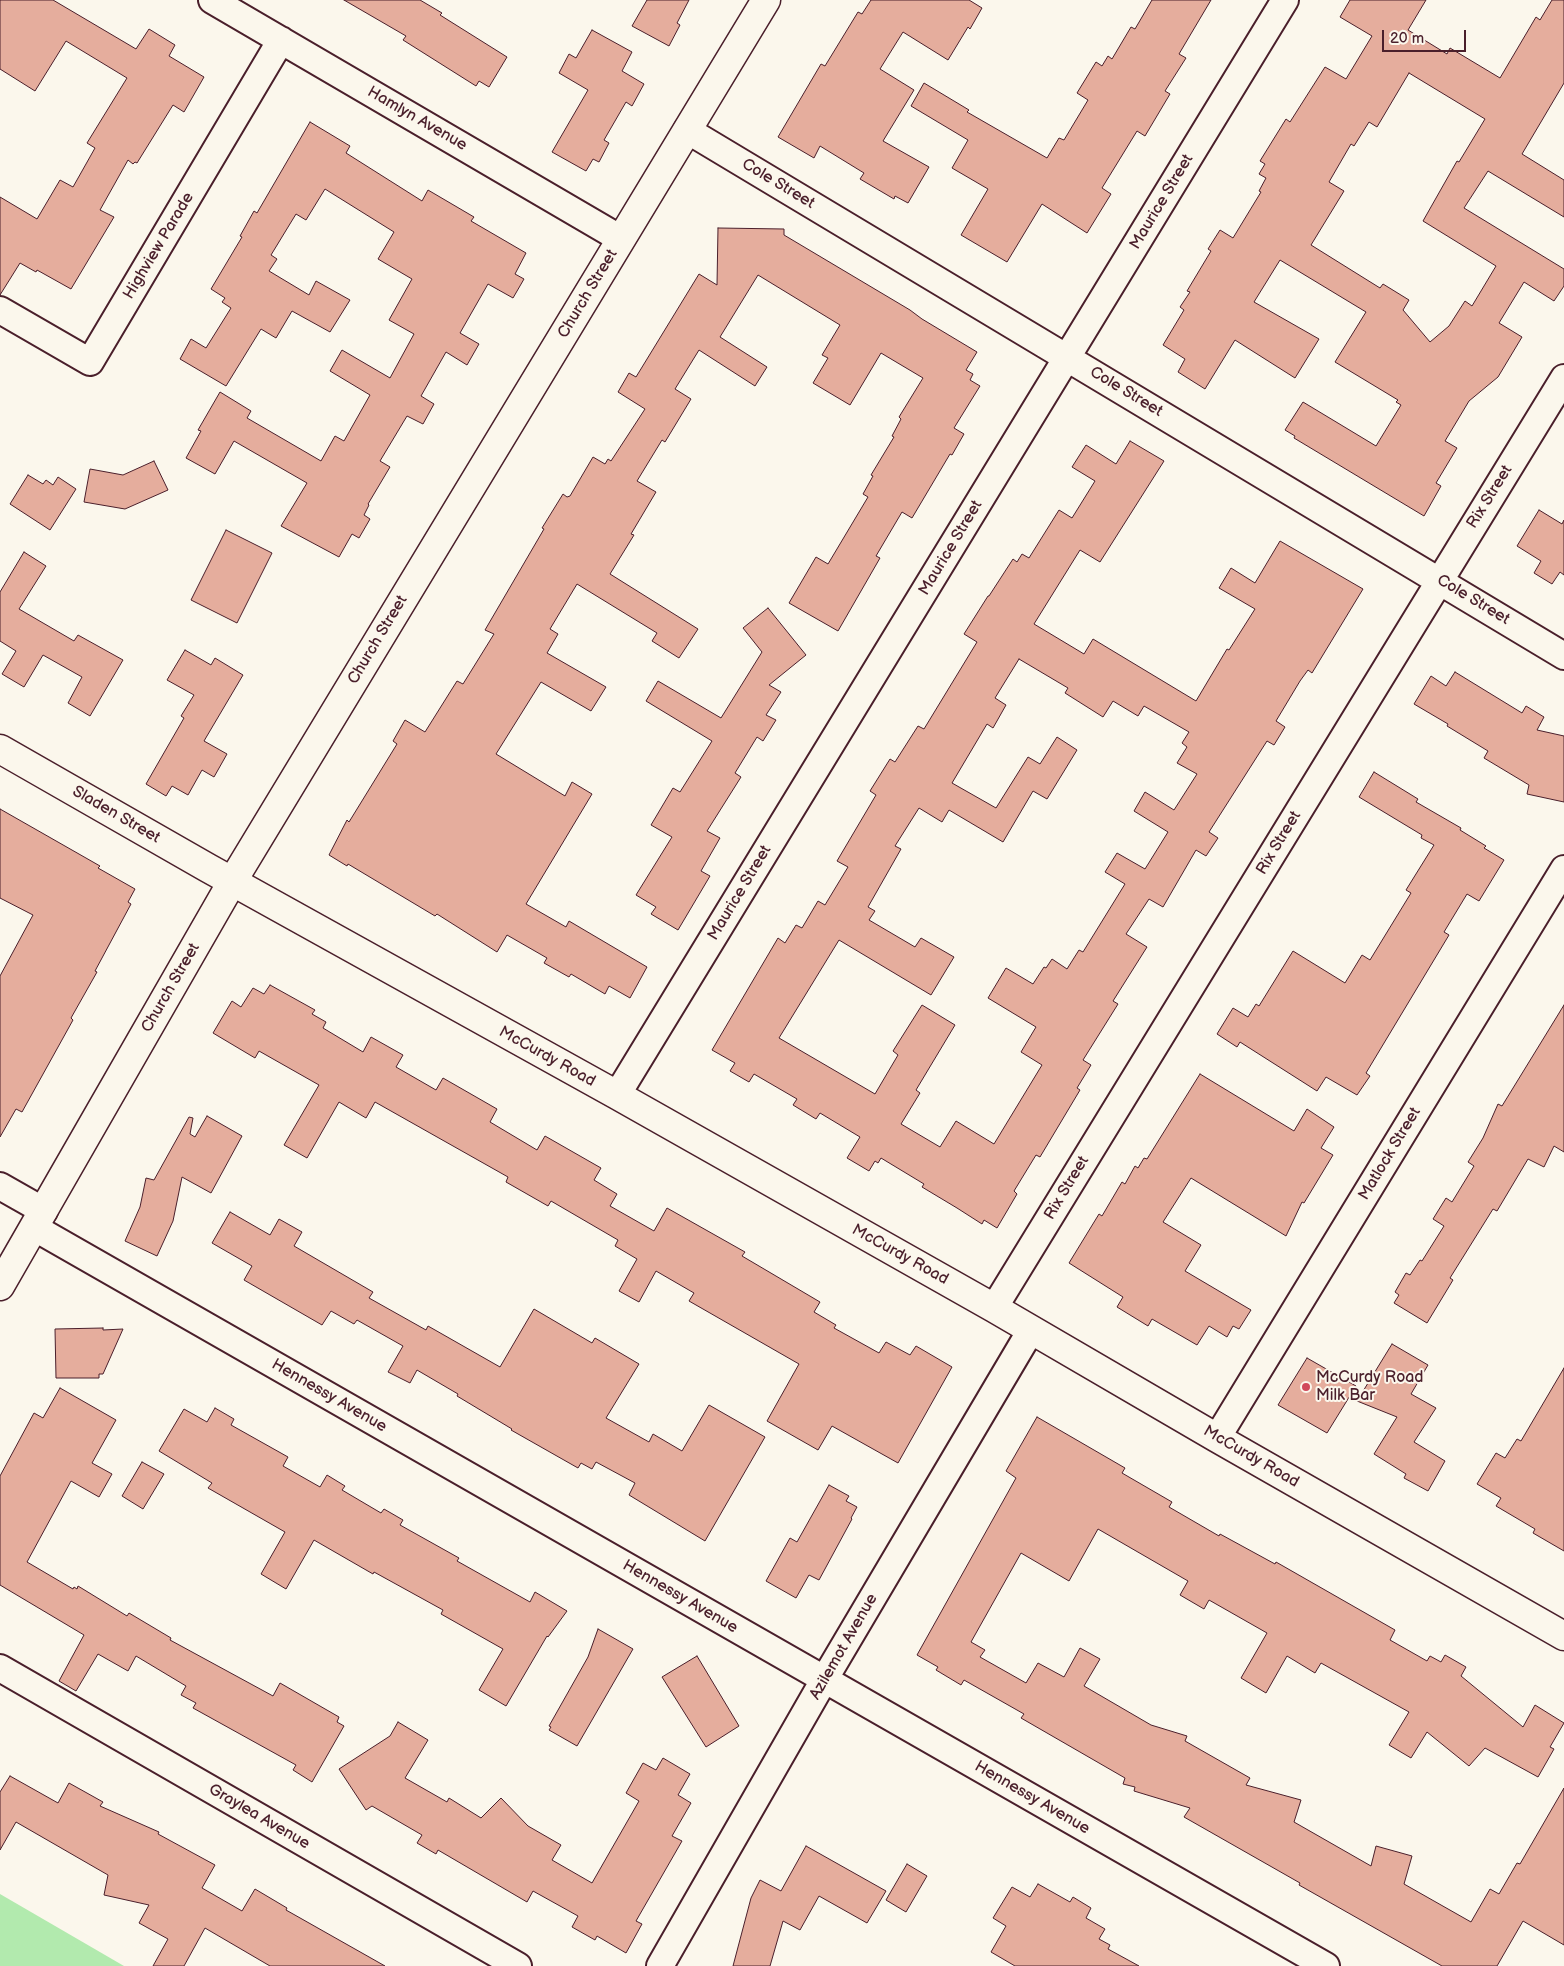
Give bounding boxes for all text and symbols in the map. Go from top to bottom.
scale bar [1384,20,1468,52]
text: 20 m [1390,29,1424,48]
street label: Hamlyn Avenue [364,83,470,155]
street label: Maurice Street [1126,151,1198,253]
street label: Cole Street [738,155,818,213]
street label: Highview Parade [120,189,198,303]
street label: Church Street [554,246,622,342]
street label: Cole Street [1086,363,1166,421]
street label: Rix Street [1463,462,1517,532]
street label: Maurice Street [915,497,987,599]
street label: Cole Street [1433,571,1513,629]
street label: Church Street [344,592,412,688]
street label: Sladen Street [69,782,163,848]
street label: Rix Street [1253,808,1305,878]
street label: Maurice Street [704,842,776,944]
street label: Church Street [138,940,204,1036]
street label: McCurdy Road [495,1023,599,1091]
street label: Matlock Street [1355,1104,1425,1204]
street label: Rix Street [1041,1153,1093,1223]
street label: McCurdy Road [848,1221,952,1289]
street label: Hennessy Avenue [268,1355,390,1437]
place label: McCurdy Road Milk Bar [1316,1368,1423,1406]
marker: McCurdy Road Milk Bar [1300,1381,1312,1393]
street label: McCurdy Road [1200,1422,1302,1492]
street label: Hennessy Avenue [619,1556,741,1638]
street label: Azilemot Avenue [806,1591,882,1703]
street label: Hennessy Avenue [971,1757,1093,1839]
street label: Graylea Avenue [205,1780,313,1854]

